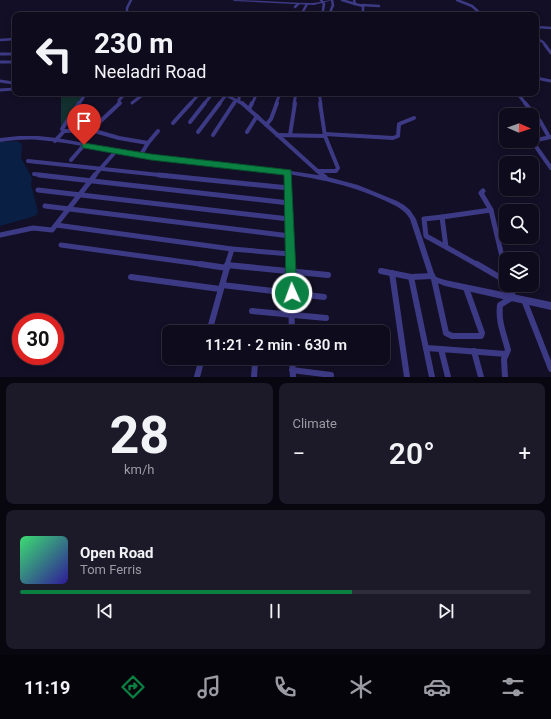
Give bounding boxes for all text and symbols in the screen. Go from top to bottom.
text: 230 m [94,27,173,60]
icon: left [28,28,80,80]
text: Neeladri Road [94,61,207,82]
pin [67,104,101,145]
north arrow [499,108,539,148]
map controls [499,108,539,292]
icon: arrive [73,110,95,132]
button: sound [499,156,539,196]
button: search [499,204,539,244]
button: layers [499,252,539,292]
position arrow [271,272,313,314]
speed limit sign: 30 [12,313,64,365]
text: 11:21 · 2 min · 630 m [205,336,347,354]
text: 28 [109,405,169,466]
text: Climate [293,416,337,431]
text: 20° [389,436,435,471]
text: − [293,441,305,466]
text: + [519,441,531,466]
text: km/h [124,462,155,477]
text: Open Road [80,544,154,562]
text: Tom Ferris [80,562,142,577]
icon: previous [94,600,116,622]
icon: pause [264,600,286,622]
icon: next [435,600,457,622]
icon: directions [119,673,147,701]
icon: music [195,673,223,701]
icon: phone [271,673,299,701]
icon: climate [347,673,375,701]
icon: car [423,673,451,701]
icon: filters [499,673,527,701]
text: 11:19 [24,677,70,698]

